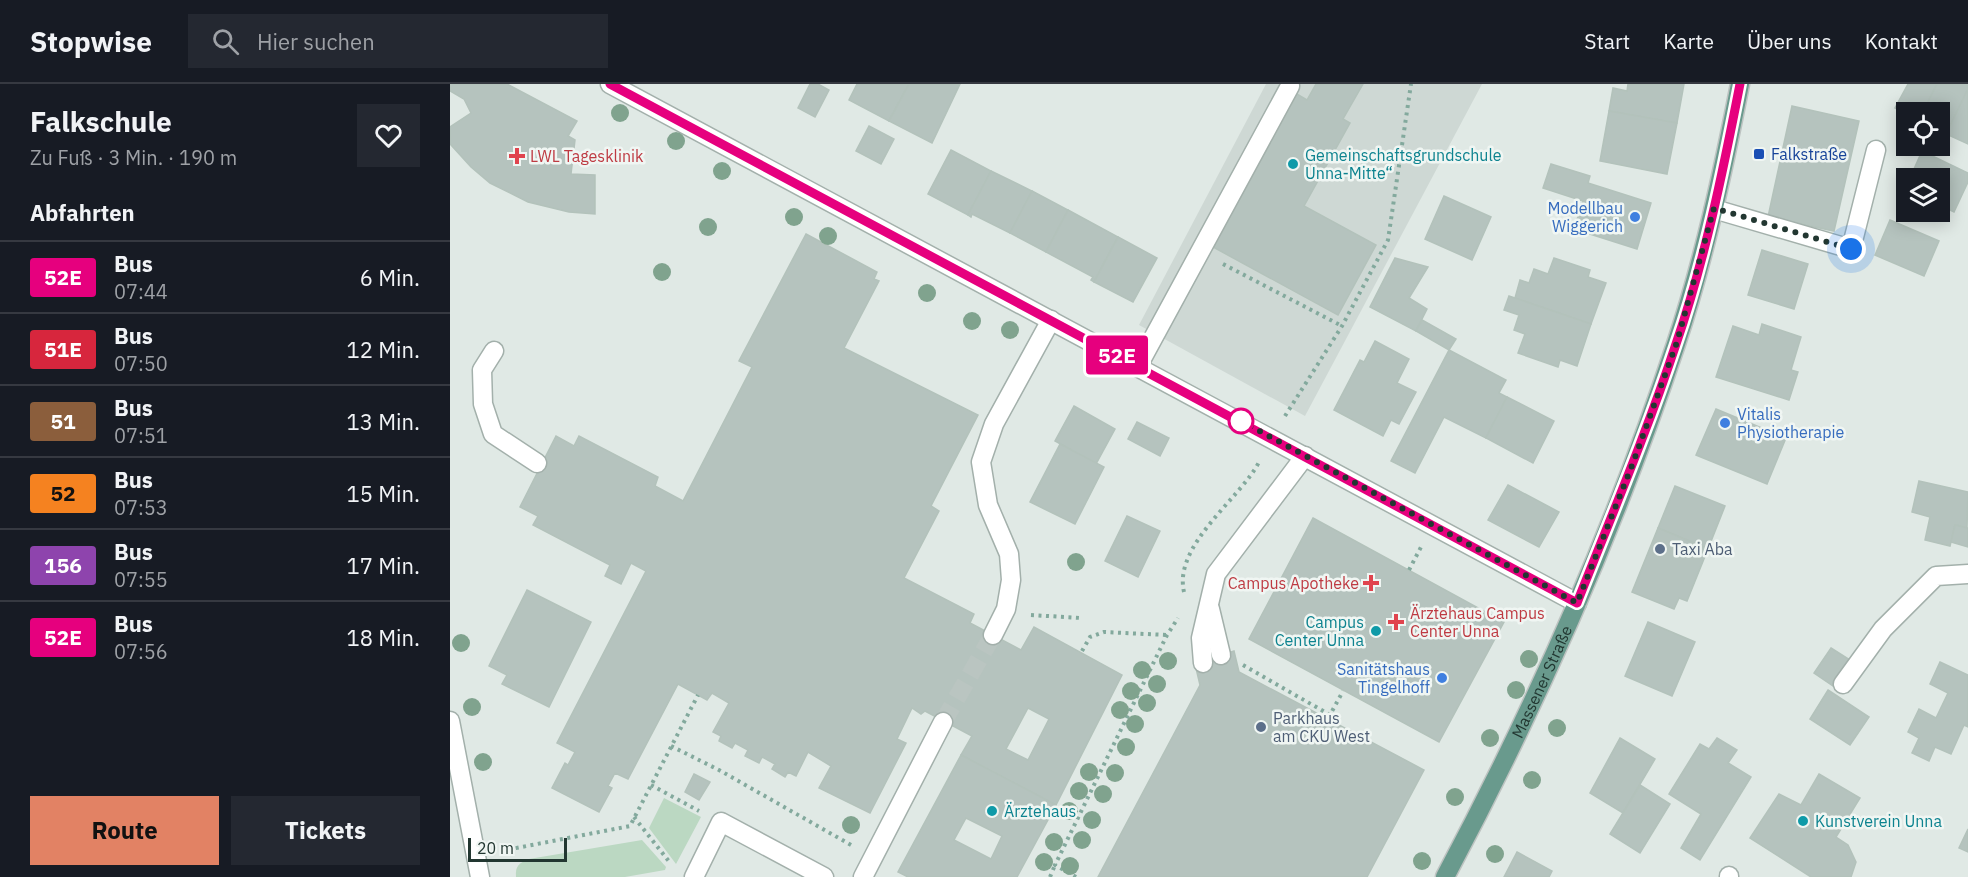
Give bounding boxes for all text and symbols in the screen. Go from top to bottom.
search box [188,14,608,68]
text: Stopwise [30,23,152,60]
icon: search [209,25,242,58]
text: Hier suchen [257,27,375,56]
text: Start [1584,27,1630,55]
text: Karte [1663,27,1714,55]
text: Über uns [1747,27,1832,55]
text: Kontakt [1865,27,1938,55]
map controls [1896,102,1950,222]
button: locate [1896,102,1950,156]
text: Falkschule [30,103,172,140]
button: heart [357,104,420,167]
text: Zu Fuß · 3 Min. · 190 m [30,144,237,171]
place label: Falkstraße [1771,144,1847,164]
place label: Gemeinschaftsgrundschule Unna-Mitte“ [1305,145,1502,183]
place label: LWL Tagesklinik [530,146,644,166]
marker: LWL Tagesklinik [508,147,526,165]
marker: Falkstraße [1752,147,1766,161]
marker: Gemeinschaftsgrundschule Unna-Mitte“ [1286,157,1300,171]
button: layers [1896,168,1950,222]
text: Abfahrten [30,198,135,227]
place label: Modellbau Wiggerich [1547,198,1623,236]
marker: Modellbau Wiggerich [1628,210,1642,224]
your location [1836,234,1866,264]
text: Bus [114,249,153,278]
text: 52E [44,263,82,291]
text: 6 Min. [360,263,420,292]
text: 07:44 [114,278,168,305]
text: Bus [114,321,153,350]
text: 51E [44,335,82,363]
text: 12 Min. [347,335,420,364]
line badge: 52E [1082,336,1152,374]
text: 52E [1098,341,1136,369]
text: 07:50 [114,350,168,377]
text: Bus [114,393,153,422]
place label: Vitalis Physiotherapie [1737,404,1844,442]
text: 51 [50,407,76,435]
text: 13 Min. [347,407,420,436]
unlabelled marker [1228,408,1254,434]
marker: Vitalis Physiotherapie [1718,416,1732,430]
text: 07:51 [114,422,168,449]
text: Bus [114,465,153,494]
text: 52 [50,479,76,507]
text: 15 Min. [347,479,420,508]
text: 07:53 [114,494,168,521]
text: Bus [114,537,153,566]
place label: Taxi Aba [1672,539,1733,559]
marker: Taxi Aba [1653,542,1667,556]
text: 156 [44,551,82,579]
text: 17 Min. [347,551,420,580]
text: 07:55 [114,566,168,593]
place label: Campus Apotheke [1228,573,1359,593]
marker: Campus Apotheke [1364,576,1378,590]
place label: Ärztehaus Campus Center Unna [1410,603,1545,641]
text: Bus [114,609,153,638]
place label: Campus Center Unna [1275,612,1364,650]
marker: Ärztehaus Campus Center Unna [1387,613,1405,631]
street label: Massener Straße [1507,622,1576,741]
text: 52E [44,623,82,651]
text: 18 Min. [347,623,420,652]
marker: Campus Center Unna [1369,624,1383,638]
text: 07:56 [114,638,168,665]
place label: Sanitätshaus Tingelhoff [1337,659,1430,697]
marker: Sanitätshaus Tingelhoff [1435,671,1449,685]
place label: Parkhaus am CKU West [1273,708,1370,746]
marker: Parkhaus am CKU West [1254,720,1268,734]
button: Route [30,796,219,865]
button: Tickets [231,796,420,865]
place label: Ärztehaus [1004,801,1076,821]
marker: Ärztehaus [985,804,999,818]
place label: Kunstverein Unna [1815,811,1942,831]
marker: Kunstverein Unna [1796,814,1810,828]
scale bar [468,835,567,862]
text: 20 m [477,838,514,858]

